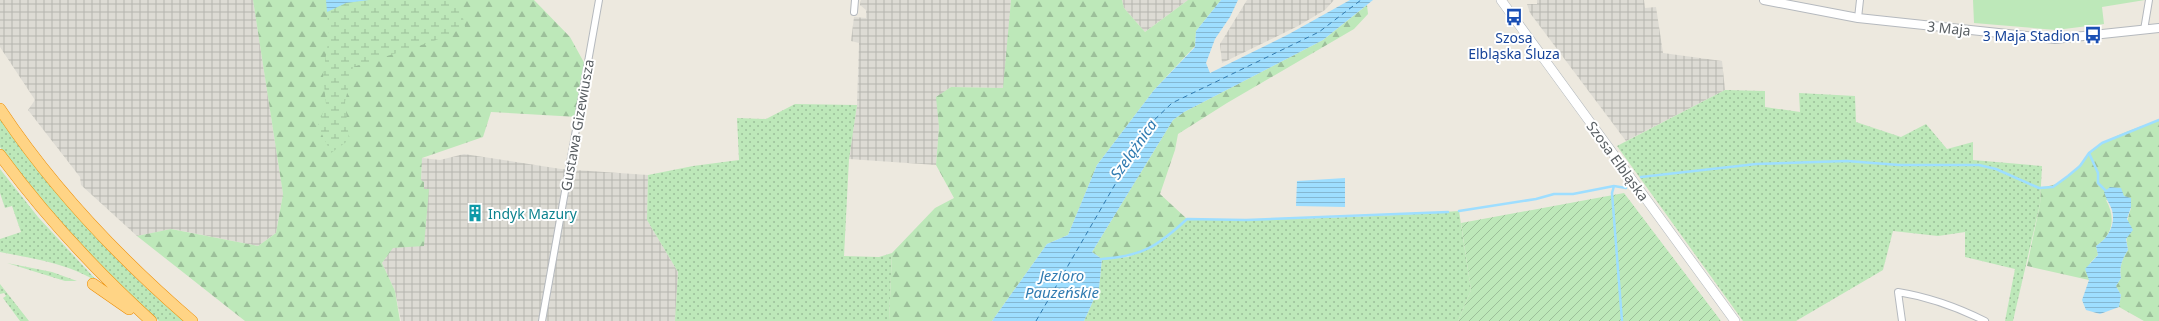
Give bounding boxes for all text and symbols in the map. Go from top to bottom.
bus stop icon: Szosa Elbląska Śluza [1504,7,1524,27]
street label: 3 Maja [1926,16,1972,40]
bus stop icon: 3 Maja Stadion [2083,25,2103,45]
place label: 3 Maja Stadion [1983,26,2080,45]
place label: Szosa Elbląska Śluza [1468,28,1560,63]
street label: Gustawa Gizewiusza [556,58,598,192]
water label: Szelążnica [1105,115,1161,183]
street label: Szosa Elbląska [1583,117,1653,205]
building icon: Indyk Mazury [465,203,485,223]
place label: Indyk Mazury [488,204,578,223]
water label: Jezioro Pauzeńskie [1025,265,1099,302]

